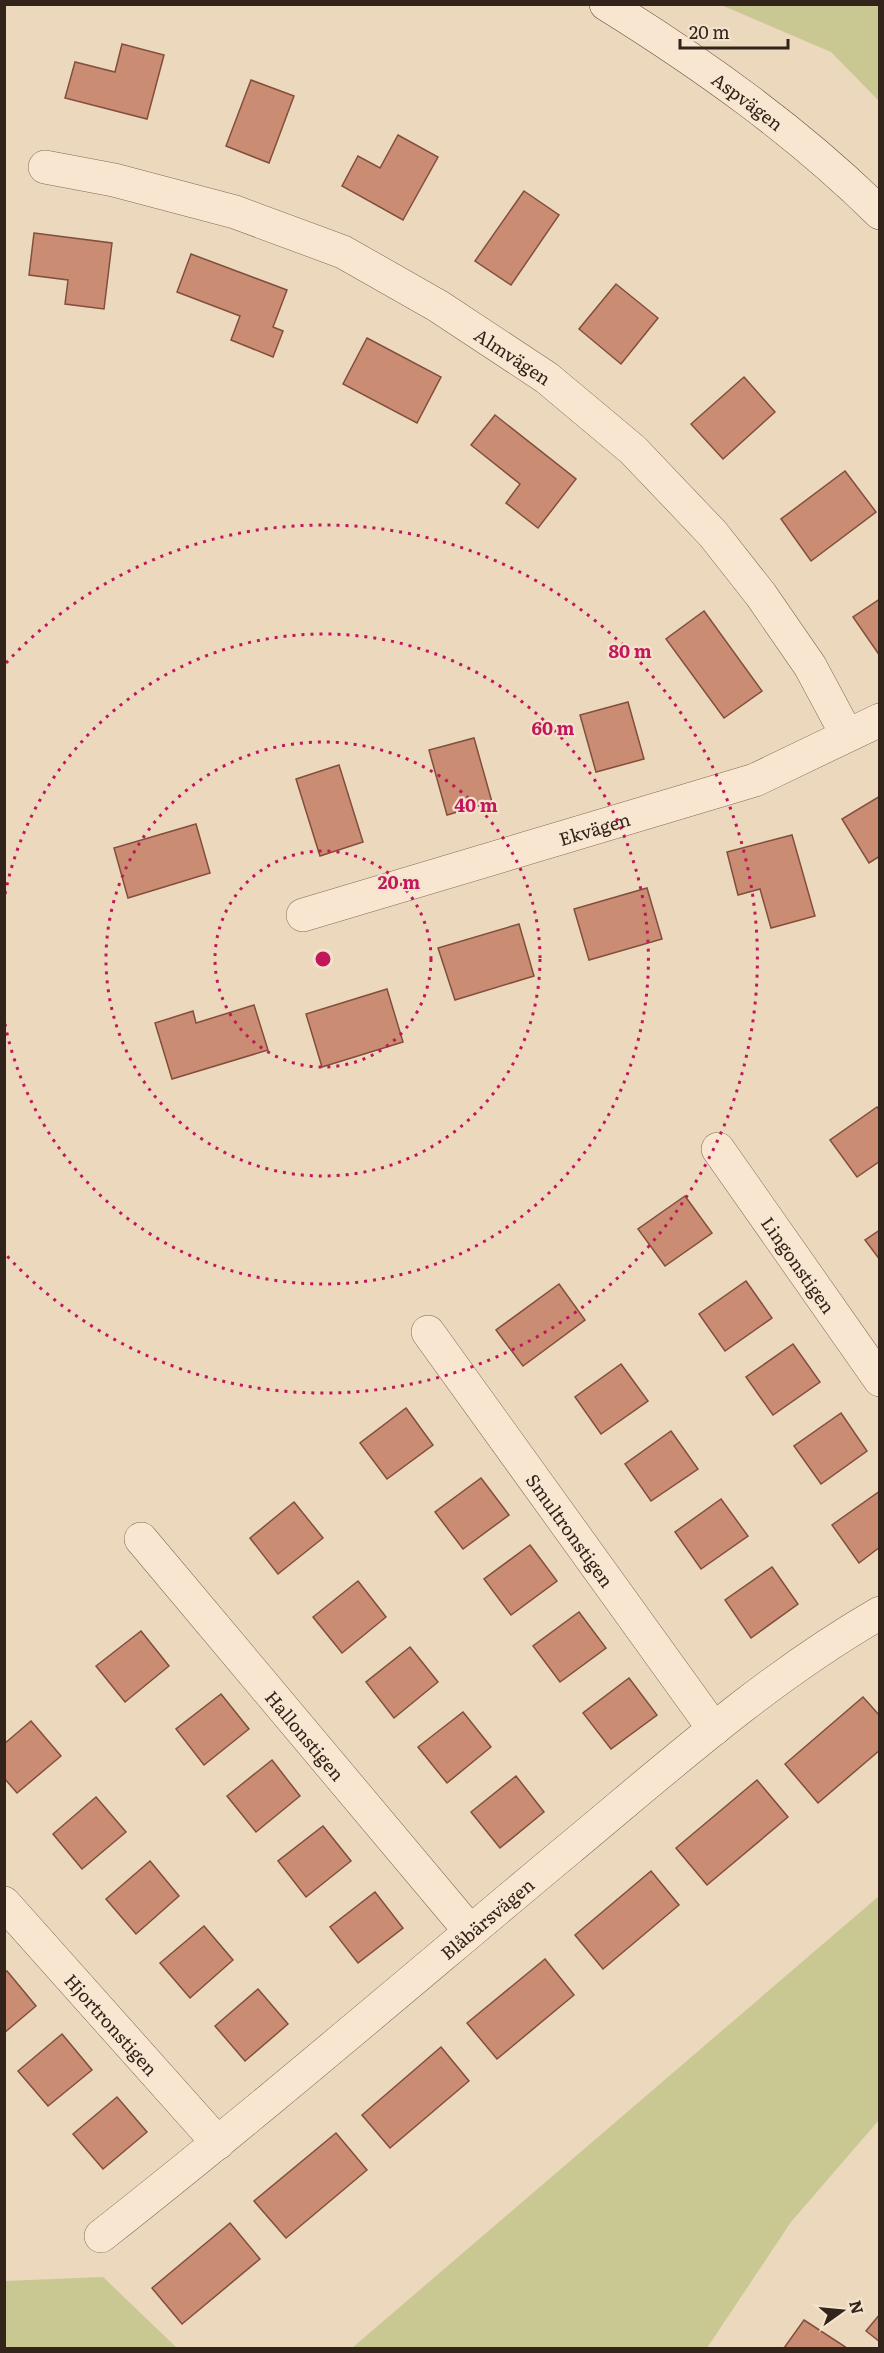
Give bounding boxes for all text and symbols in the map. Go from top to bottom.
scale bar [680,12,788,50]
text: 20 m [689,18,730,45]
street label: Aspvägen [707,65,790,137]
street label: Almvägen [470,321,557,391]
text: 80 m [608,637,652,664]
text: 60 m [531,714,575,741]
text: 40 m [454,791,498,818]
street label: Ekvägen [555,805,633,851]
text: 20 m [378,868,420,895]
centre of rings [313,949,333,969]
street label: Lingonstigen [755,1210,843,1319]
street label: Smultronstigen [520,1468,621,1592]
street label: Hallonstigen [260,1684,352,1786]
street label: Blåbärsvägen [434,1871,539,1965]
street label: Hjortronstigen [59,1967,165,2081]
north arrow [812,2281,872,2341]
text: N [844,2297,871,2316]

